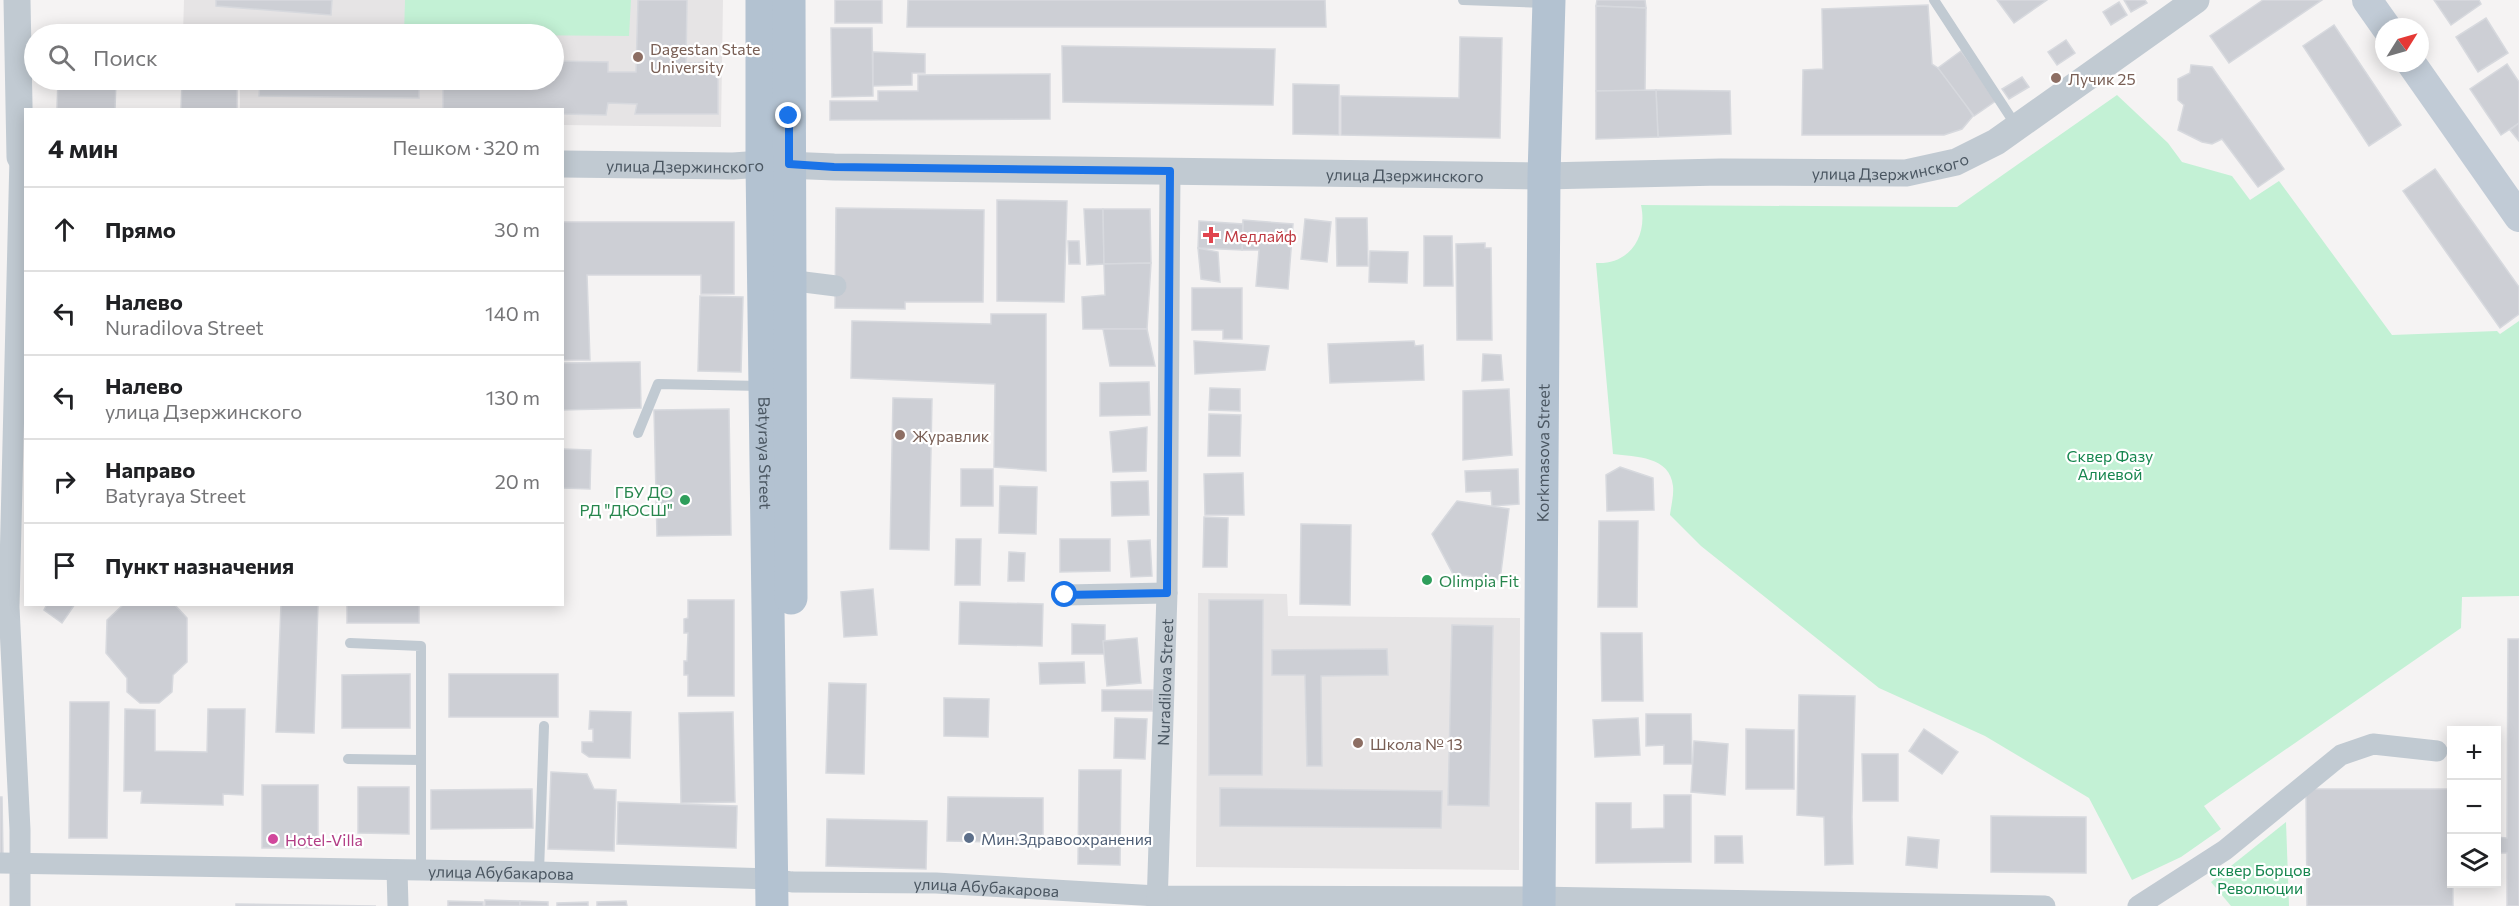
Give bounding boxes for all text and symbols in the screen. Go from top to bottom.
north arrow [2375,18,2429,72]
search box [24,24,564,90]
place label: Dagestan State University [650,39,761,76]
icon: search [45,41,78,74]
text: Поиск [93,44,158,71]
marker: Dagestan State University [631,50,645,64]
place label: Лучик 25 [2068,69,2136,88]
marker: Лучик 25 [2049,71,2063,85]
route end [775,102,801,128]
text: 4 мин [48,132,118,163]
text: Пешком · 320 m [392,135,540,159]
street label: улица Дзержинского [1812,148,1971,183]
street label: улица Дзержинского [606,154,764,176]
street label: улица Дзержинского [1326,164,1484,185]
icon: ahead [48,213,81,246]
text: Прямо [105,216,176,243]
text: 30 m [494,217,540,241]
marker: Медлайф [1202,226,1220,244]
place label: Медлайф [1224,226,1297,245]
text: Налево [105,288,183,315]
icon: left [48,297,81,330]
text: 140 m [485,301,540,325]
text: Nuradilova Street [105,315,264,339]
text: Налево [105,372,183,399]
icon: left [48,381,81,414]
street label: Korkmasova Street [1532,383,1552,522]
text: 130 m [486,385,540,409]
street label: Batyraya Street [756,396,776,510]
text: улица Дзержинского [105,399,302,423]
place label: Журавлик [912,426,990,445]
marker: Журавлик [893,428,907,442]
park label: Сквер Фазу Алиевой [2067,446,2153,483]
text: Направо [105,456,195,483]
icon: right [48,465,81,498]
text: 20 m [495,469,540,493]
place label: ГБУ ДО РД "ДЮСШ" [580,482,673,519]
text: Batyraya Street [105,483,246,507]
marker: ГБУ ДО РД "ДЮСШ" [678,493,692,507]
icon: arrive [48,549,81,582]
text: Пункт назначения [105,552,294,579]
place label: Olimpia Fit [1439,571,1520,590]
marker: Olimpia Fit [1420,573,1434,587]
route start [1051,581,1077,607]
street label: Nuradilova Street [1153,618,1176,746]
map controls [2447,726,2501,888]
button: + [2447,726,2501,780]
place label: Школа № 13 [1370,734,1463,753]
marker: Школа № 13 [1351,736,1365,750]
button: − [2447,780,2501,834]
place label: Мин.Здравоохранения [981,829,1152,848]
place label: Hotel-Villa [285,830,363,849]
marker: Мин.Здравоохранения [962,831,976,845]
marker: Hotel-Villa [266,832,280,846]
button: layers [2447,834,2501,888]
park label: сквер Борцов Революции [2209,860,2311,897]
street label: улица Абубакарова [428,861,574,883]
street label: улица Абубакарова [914,873,1060,900]

